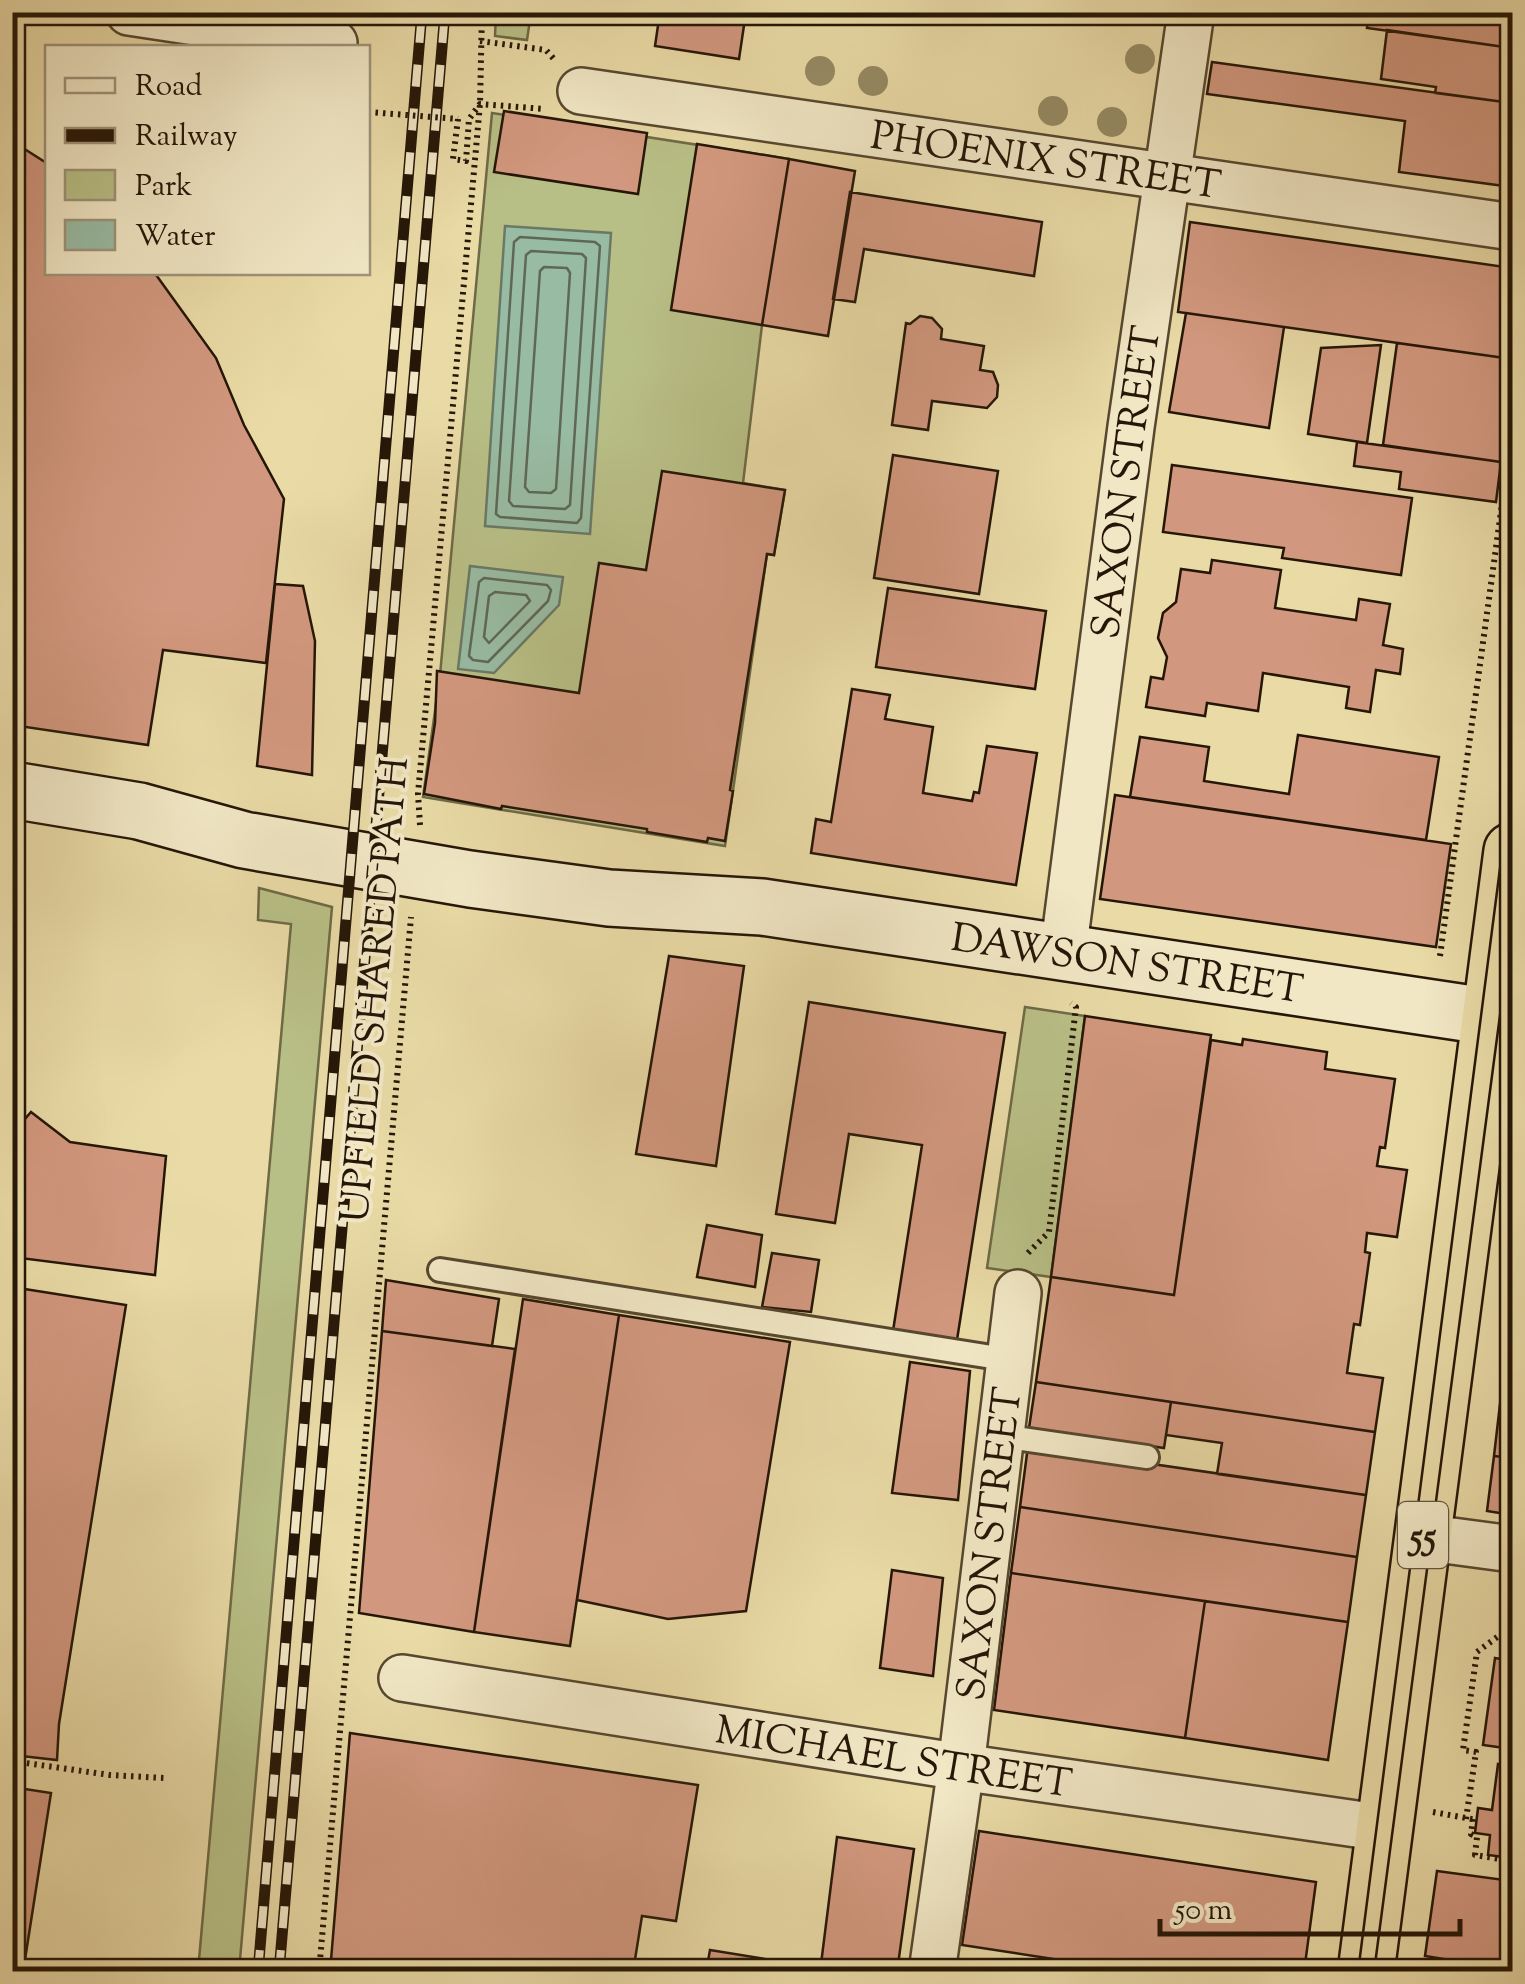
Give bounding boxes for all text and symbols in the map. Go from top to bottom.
legend [45,45,370,275]
text: Road [135,66,202,109]
street label: PHOENIX STREET [867,110,1224,217]
text: Railway [135,116,238,159]
text: Park [135,166,192,209]
text: Water [135,216,216,259]
street label: SAXON STREET [1080,322,1178,642]
street label: UPFIELD SHARED PATH [329,755,426,1226]
street label: DAWSON STREET [947,912,1306,1021]
street label: SAXON STREET [945,1384,1039,1704]
road number: 55 [1398,1502,1448,1568]
street label: MICHAEL STREET [711,1704,1075,1816]
scale bar [1160,1874,1460,1936]
text: 50 m [1173,1890,1233,1933]

